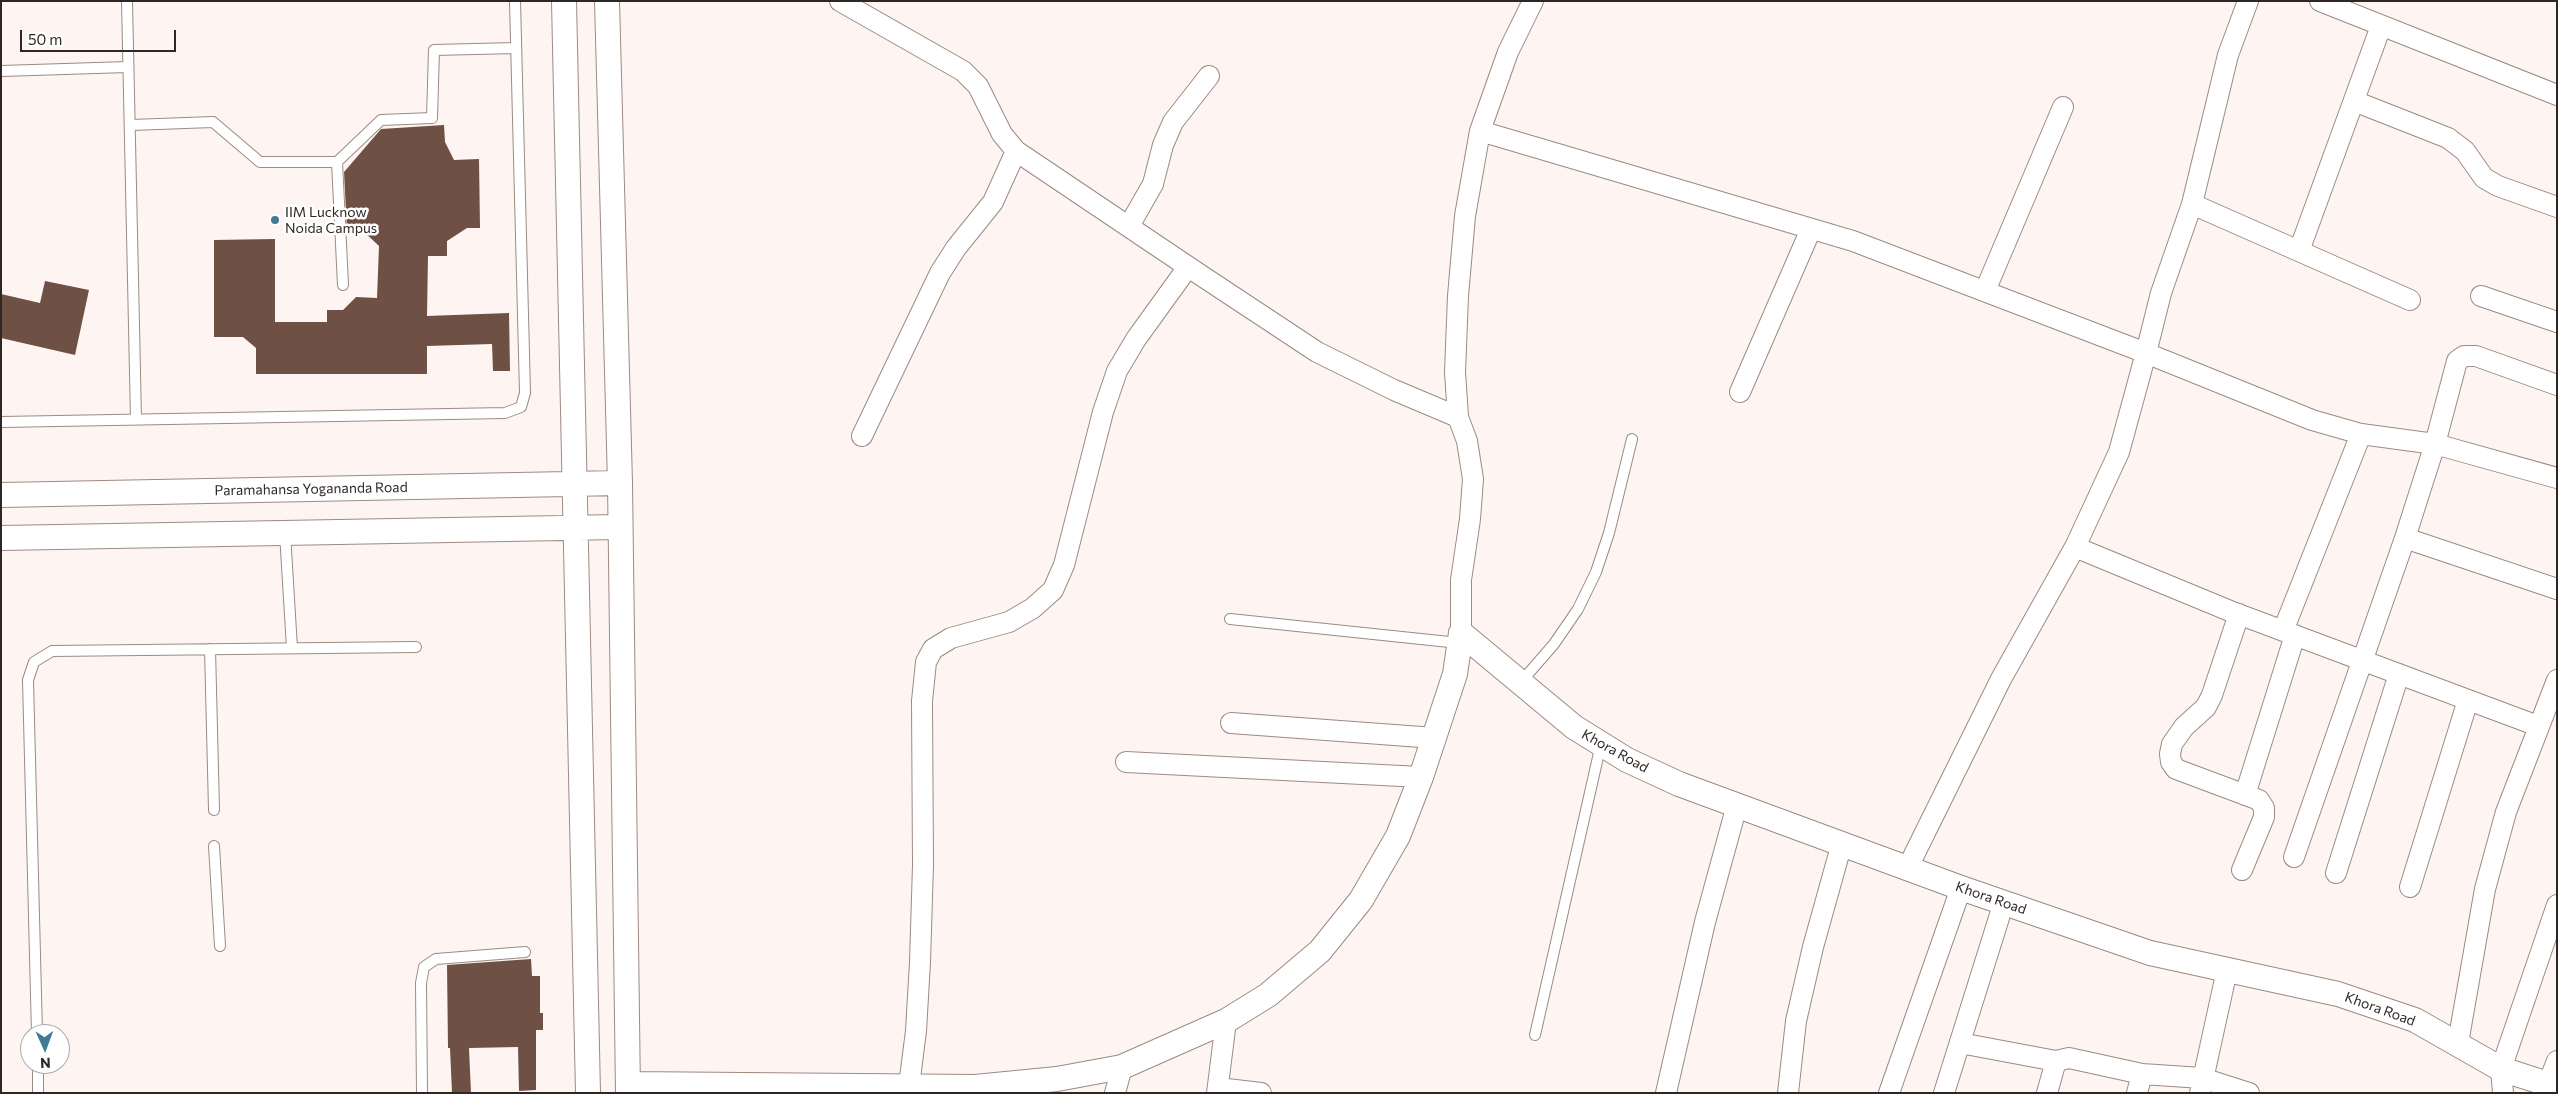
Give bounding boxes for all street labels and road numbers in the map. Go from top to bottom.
street label: Paramahansa Yogananda Road [214,479,408,499]
street label: Khora Road [1579,726,1651,776]
street label: Khora Road [1953,878,2029,918]
street label: Khora Road [2342,988,2418,1030]

